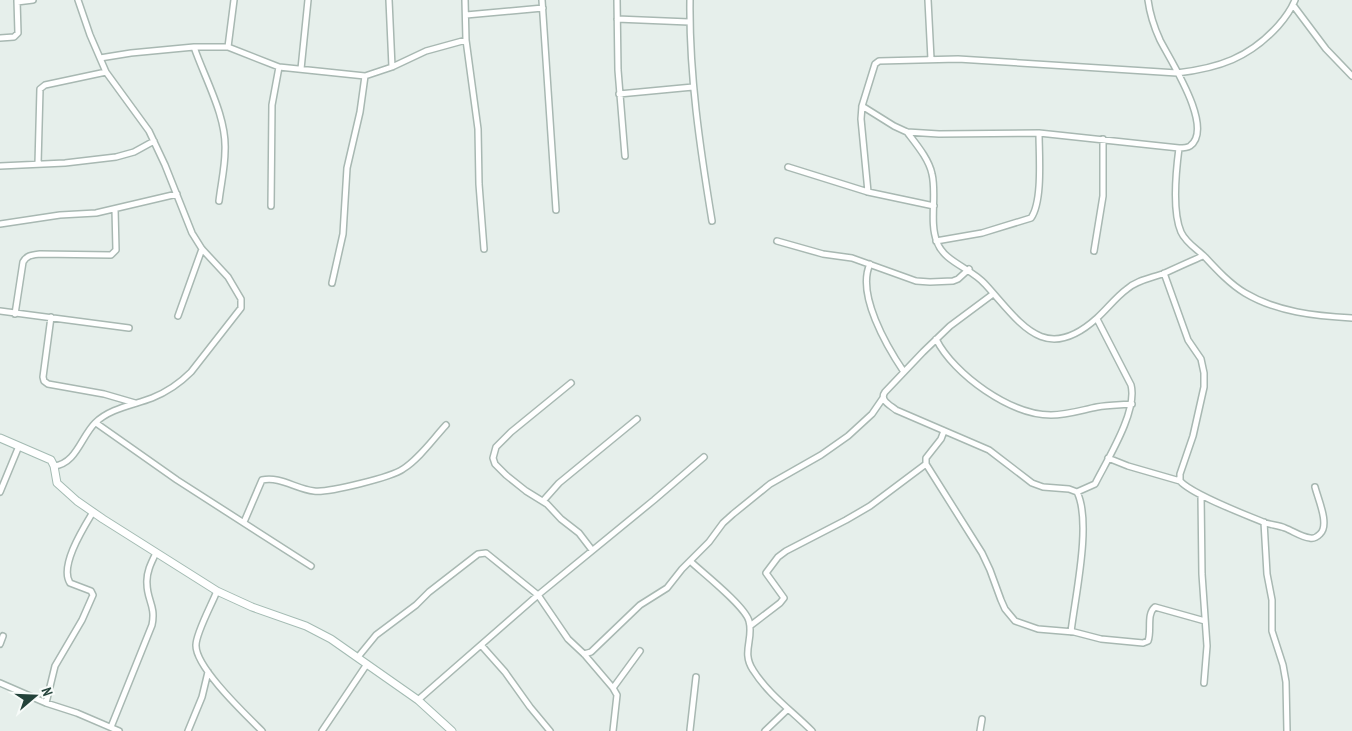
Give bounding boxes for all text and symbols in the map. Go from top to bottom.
north arrow [10,671,60,721]
text: N [38,685,57,698]

